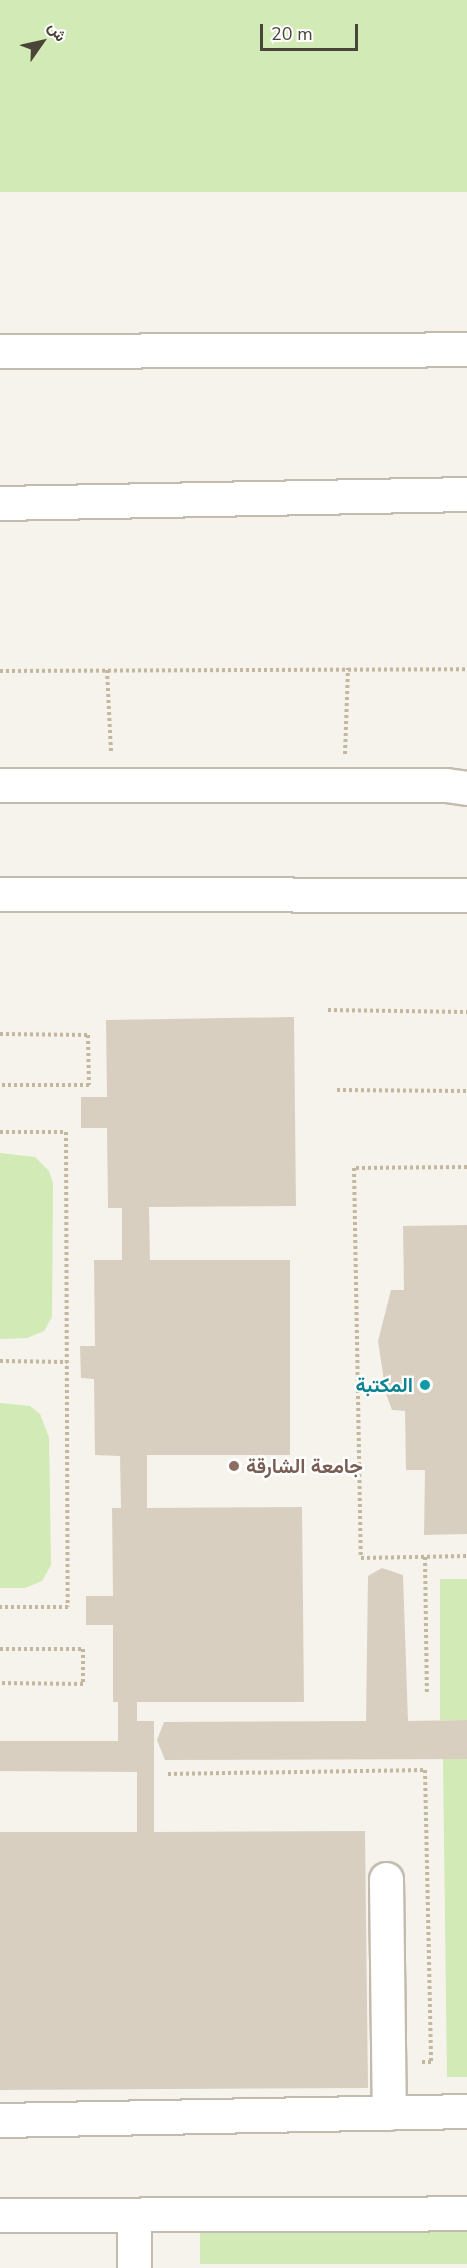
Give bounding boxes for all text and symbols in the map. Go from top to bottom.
north arrow [12,12,72,72]
scale bar [263,12,360,50]
text: ش [42,18,71,46]
text: 20 m [271,22,313,46]
place label: المكتبة [355,1373,413,1397]
marker: المكتبة [418,1378,432,1392]
place label: جامعة الشارقة [246,1454,363,1478]
marker: جامعة الشارقة [227,1459,241,1473]

